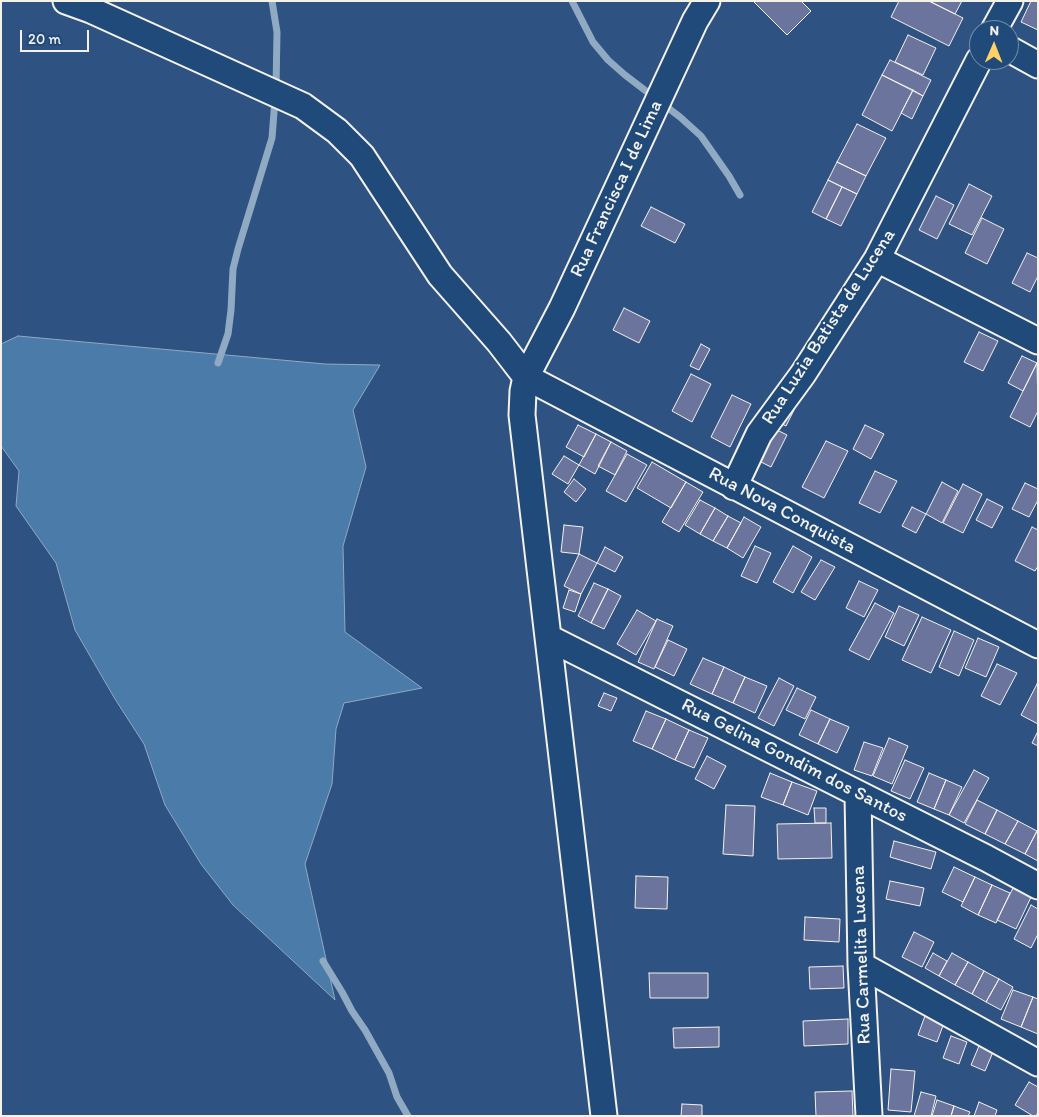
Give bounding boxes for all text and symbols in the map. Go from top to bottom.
scale bar [22,20,91,52]
north arrow [969,20,1019,70]
text: N [989,22,999,39]
text: 20 m [28,30,61,48]
street label: Rua Francisca I de Lima [566,97,668,281]
street label: Rua Luzia Batista de Lucena [757,225,901,429]
street label: Rua Nova Conquista [704,462,860,560]
street label: Rua Gelina Gondim dos Santos [677,694,911,828]
street label: Rua Carmelita Lucena [847,865,877,1045]

